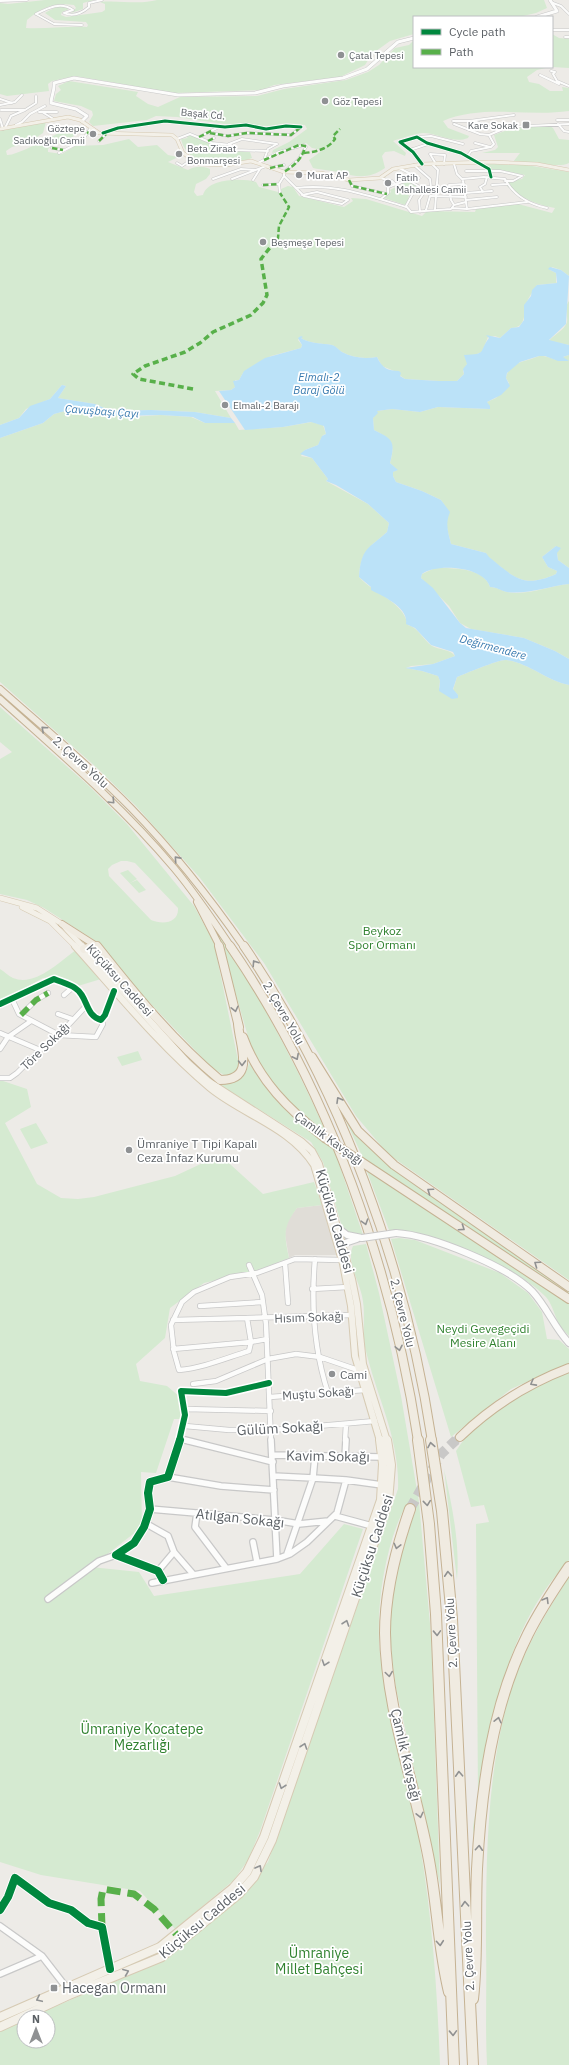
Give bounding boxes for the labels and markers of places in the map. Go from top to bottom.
place label: Çatal Tepesi [349,49,404,62]
marker: Çatal Tepesi [336,50,346,60]
place label: Göz Tepesi [333,95,382,108]
marker: Göz Tepesi [320,96,330,106]
place label: Kare Sokak [468,119,519,132]
marker: Kare Sokak [521,120,531,130]
place label: Göztepe Sadıkoğlu Camii [14,122,86,147]
marker: Göztepe Sadıkoğlu Camii [88,129,98,139]
place label: Beta Ziraat Bonmarşesi [187,142,240,167]
marker: Beta Ziraat Bonmarşesi [174,149,184,159]
place label: Murat AP [307,169,348,182]
marker: Murat AP [294,170,304,180]
place label: Fatih Mahallesi Camii [396,171,466,196]
marker: Fatih Mahallesi Camii [383,178,393,188]
place label: Beşmeşe Tepesi [271,236,344,249]
marker: Beşmeşe Tepesi [258,237,268,247]
place label: Elmalı-2 Barajı [233,399,299,412]
marker: Elmalı-2 Barajı [220,400,230,410]
place label: Ümraniye T Tipi Kapalı Ceza İnfaz Kurumu [137,1136,257,1165]
marker: Ümraniye T Tipi Kapalı Ceza İnfaz Kurumu [124,1145,134,1155]
place label: Cami [340,1367,367,1382]
marker: Cami [327,1369,337,1379]
place label: Hacegan Ormanı [62,1979,166,1997]
marker: Hacegan Ormanı [49,1983,59,1993]

